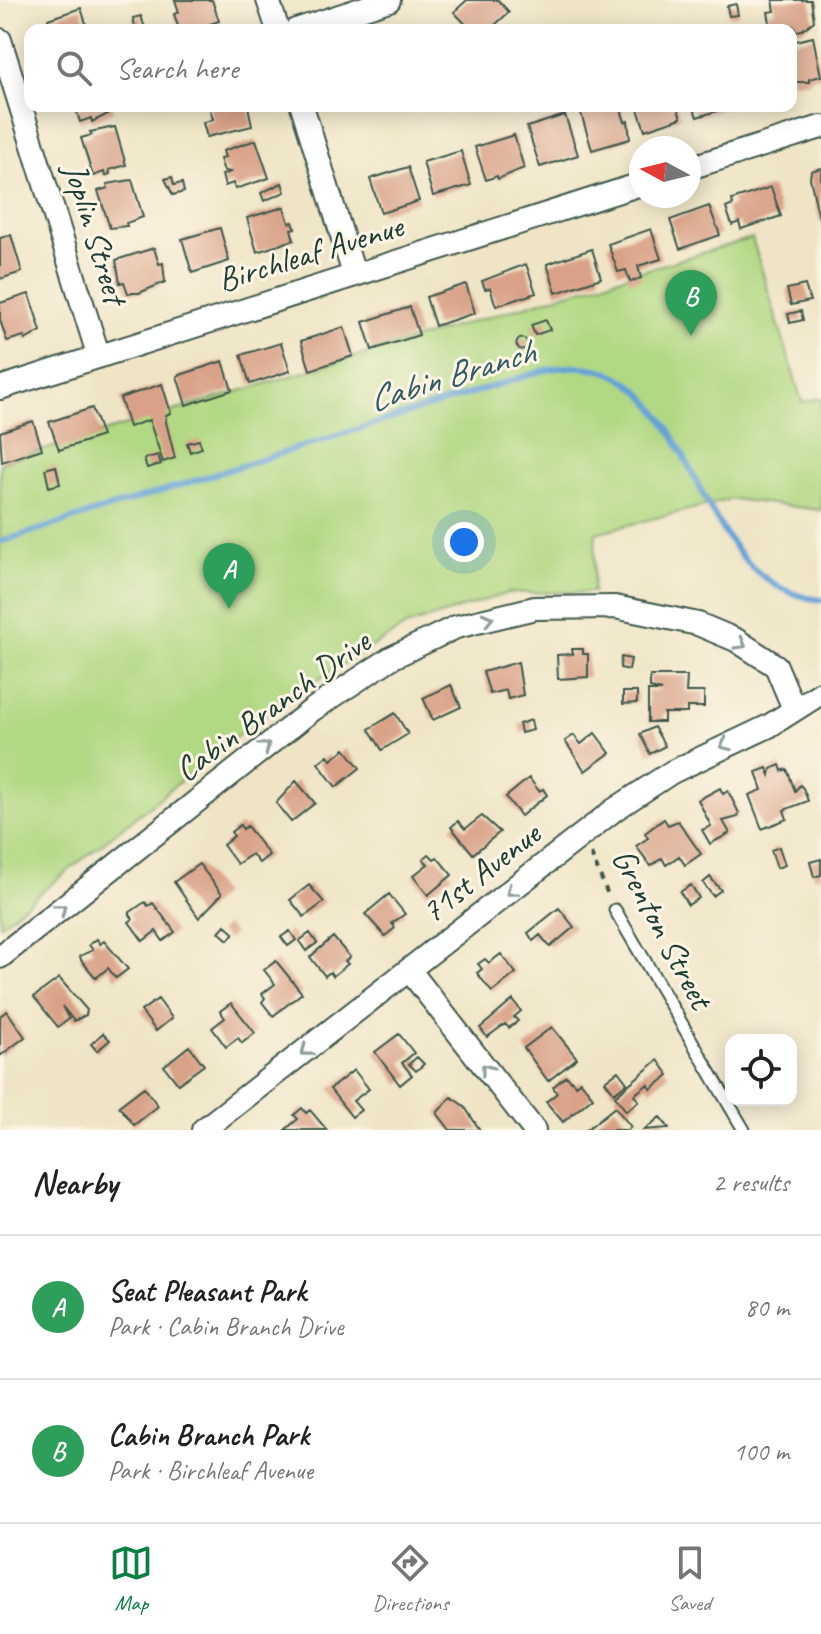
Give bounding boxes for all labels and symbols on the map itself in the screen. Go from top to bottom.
north arrow [629,136,701,208]
street label: Joplin Street [53,156,139,313]
street label: Birchleaf Avenue [212,203,410,301]
pin: B [665,270,717,336]
water label: Cabin Branch [363,327,542,422]
your location [444,522,484,562]
pin: A [203,543,255,609]
one-way arrow [481,611,495,628]
street label: Cabin Branch Drive [166,619,380,791]
one-way arrow [732,634,747,650]
one-way arrow [719,735,733,751]
one-way arrow [256,743,271,757]
street label: 71st Avenue [412,811,550,932]
street label: Grenton Street [602,841,724,1019]
one-way arrow [506,881,520,896]
one-way arrow [52,904,66,919]
one-way arrow [300,1041,315,1055]
one-way arrow [481,1064,496,1078]

